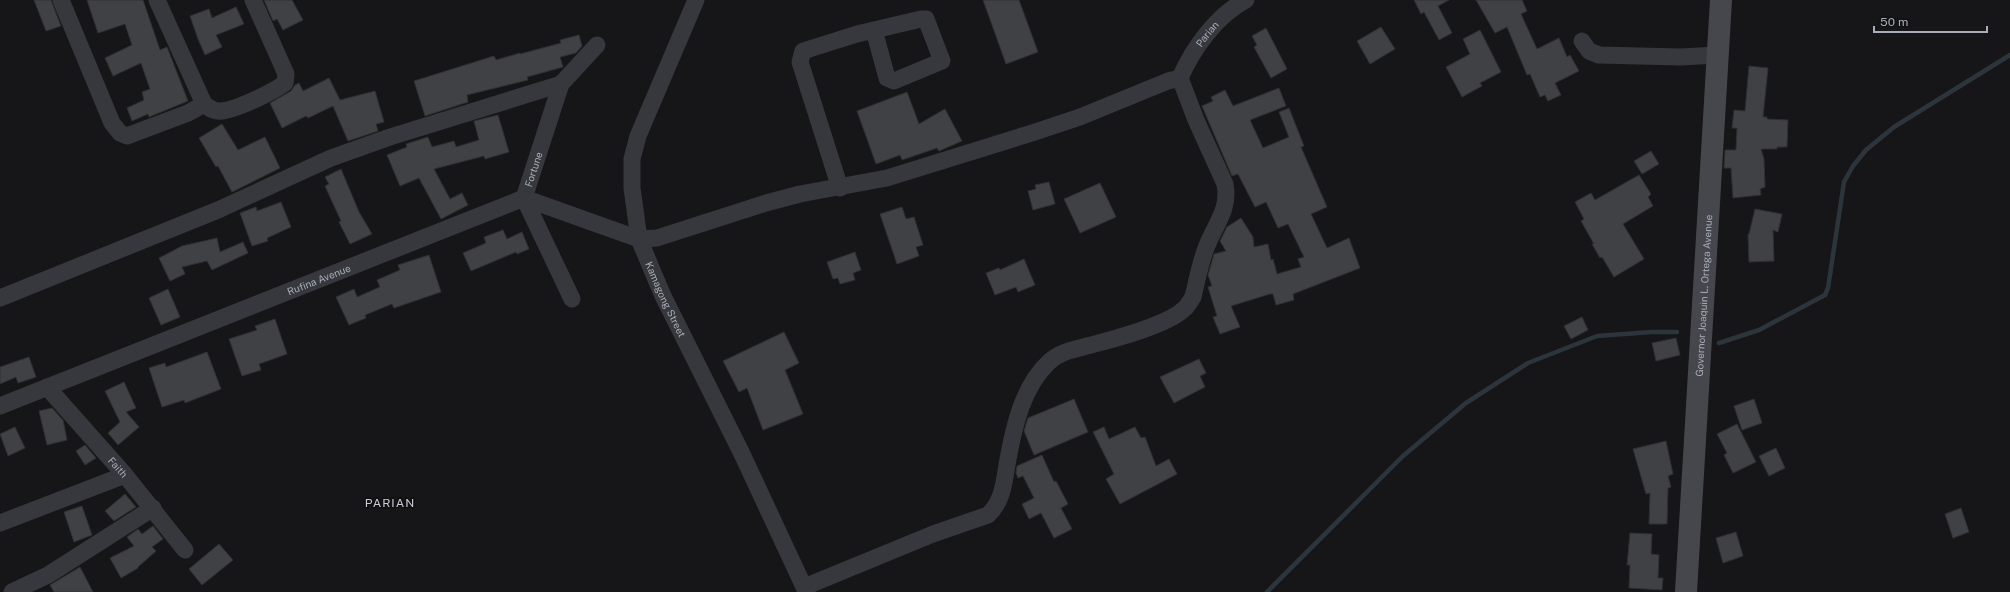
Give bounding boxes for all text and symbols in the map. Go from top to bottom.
scale bar [1874,8,1987,34]
text: 50 m [1880,15,1908,29]
street label: Parian [1193,18,1221,49]
street label: Fortune [522,150,545,188]
street label: Governor Joaquin L. Ortega Avenue [1693,214,1714,377]
street label: Kamagong Street [643,260,689,339]
street label: Rufina Avenue [285,261,353,297]
street label: Faith [106,454,130,480]
district label: PARIAN [365,496,415,510]

